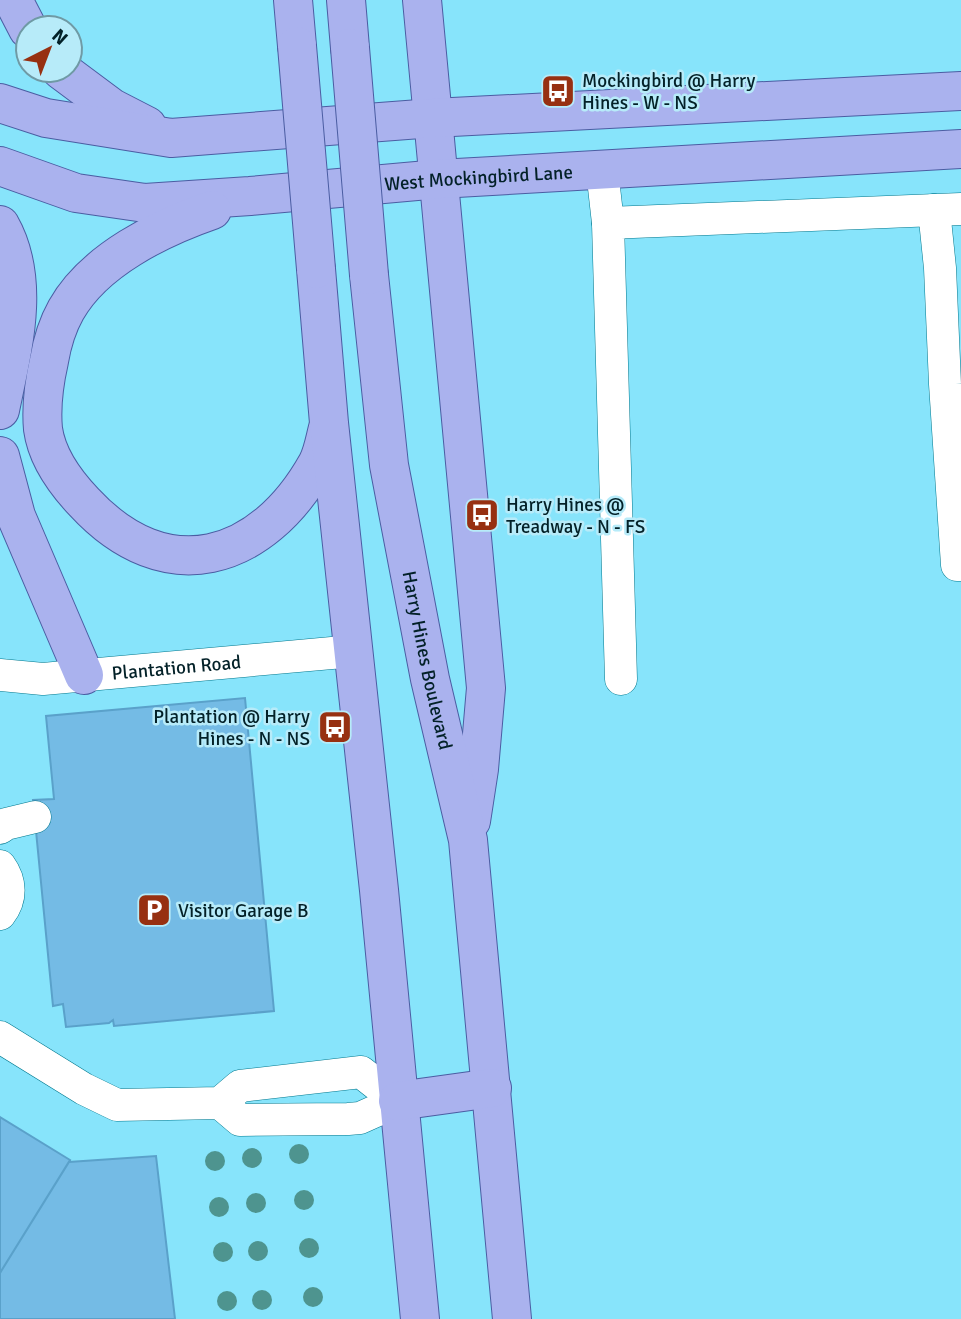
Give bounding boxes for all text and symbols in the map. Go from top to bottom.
north arrow [14,14,84,84]
text: N [47,24,73,50]
place label: Mockingbird @ Harry Hines - W - NS [582,69,756,115]
bus stop icon: Mockingbird @ Harry Hines - W - NS [539,72,577,110]
street label: West Mockingbird Lane [383,160,574,197]
place label: Harry Hines @ Treadway - N - FS [506,493,645,539]
bus stop icon: Harry Hines @ Treadway - N - FS [463,496,501,534]
street label: Harry Hines Boulevard [397,569,457,752]
street label: Plantation Road [111,650,242,686]
place label: Plantation @ Harry Hines - N - NS [153,705,310,751]
bus stop icon: Plantation @ Harry Hines - N - NS [316,708,354,746]
parking icon: Visitor Garage B [135,891,173,929]
place label: Visitor Garage B [178,899,308,923]

